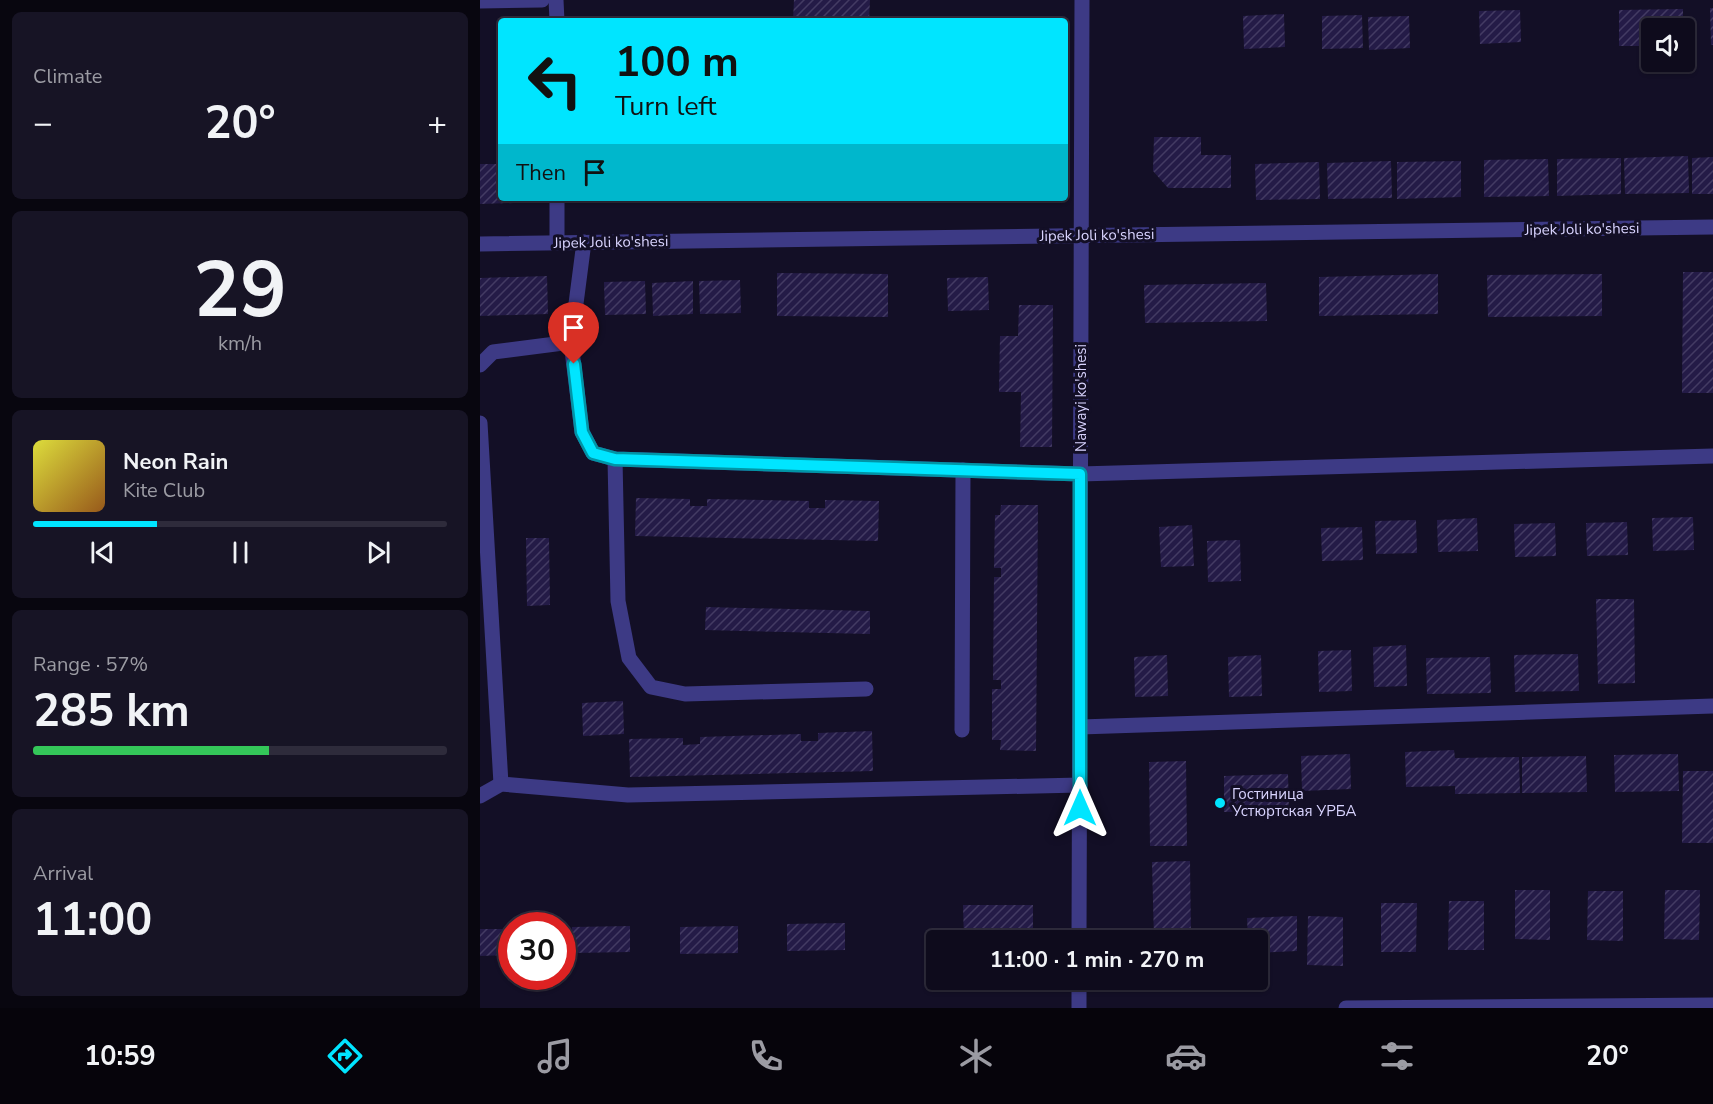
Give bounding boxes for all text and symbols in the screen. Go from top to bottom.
map controls [1641,18,1695,72]
button: sound [1641,18,1695,72]
text: 100 m [615,34,739,91]
icon: left [516,42,594,120]
text: Climate [33,63,102,90]
text: Turn left [615,88,716,125]
text: 20° [204,93,276,154]
text: − [33,101,53,146]
text: + [427,101,447,146]
icon: arrive [578,156,611,189]
text: Then [516,158,566,188]
street label: Jipek Joli ko'shesi [1523,218,1640,240]
street label: Jipek Joli ko'shesi [1038,224,1155,246]
street label: Jipek Joli ko'shesi [552,231,669,253]
text: 29 [193,237,287,344]
pin [548,302,599,364]
icon: arrive [557,311,590,344]
text: km/h [218,330,262,357]
street label: Nawayi ko'shesi [1071,344,1091,452]
text: Neon Rain [123,447,228,477]
text: Kite Club [123,477,205,504]
icon: previous [86,536,119,569]
icon: pause [224,536,257,569]
icon: next [362,536,395,569]
text: Range · 57% [33,651,148,678]
text: 285 km [33,681,190,742]
position arrow [1048,776,1112,840]
place label: Гостиница Устюртская УРБА [1231,784,1357,821]
marker: Гостиница Устюртская УРБА [1213,796,1227,810]
text: Arrival [33,860,93,887]
text: 11:00 [33,890,152,951]
speed limit sign: 30 [498,912,576,990]
text: 11:00 · 1 min · 270 m [990,945,1204,975]
icon: directions [324,1035,366,1077]
icon: music [534,1035,576,1077]
icon: phone [745,1035,787,1077]
icon: climate [955,1035,997,1077]
icon: car [1165,1035,1207,1077]
icon: filters [1376,1035,1418,1077]
text: 10:59 [84,1038,156,1075]
text: 20° [1586,1038,1629,1075]

